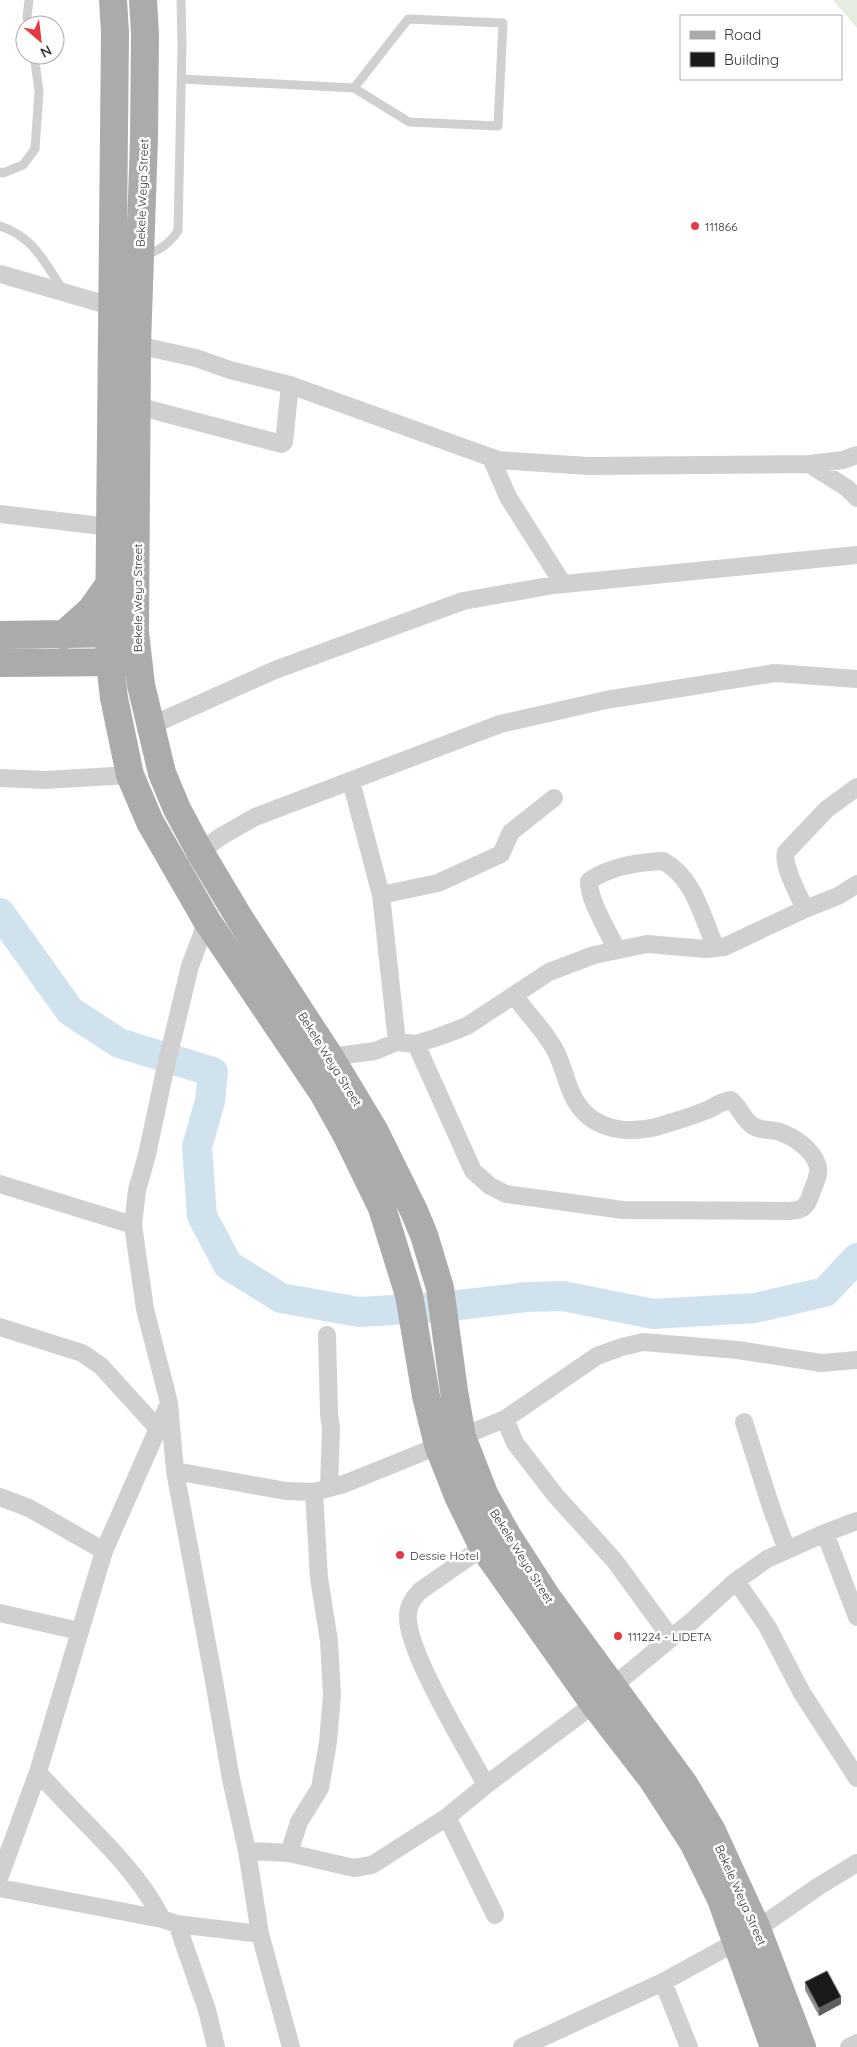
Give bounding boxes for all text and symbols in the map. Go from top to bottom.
north arrow [15,15,65,65]
legend [680,15,842,80]
text: Road [724,25,761,44]
text: N [37,41,55,62]
text: Building [724,50,779,69]
street label: Bekele Weya Street [133,139,151,247]
place label: 111866 [705,219,738,234]
marker: 111866 [689,220,701,232]
street label: Bekele Weya Street [130,544,145,652]
street label: Bekele Weya Street [295,1009,365,1109]
street label: Bekele Weya Street [487,1506,557,1606]
place label: Dessie Hotel [410,1548,479,1563]
marker: Dessie Hotel [394,1549,406,1561]
place label: 111224 - LIDETA [628,1629,711,1644]
marker: 111224 - LIDETA [612,1630,624,1642]
street label: Bekele Weya Street [712,1842,770,1948]

